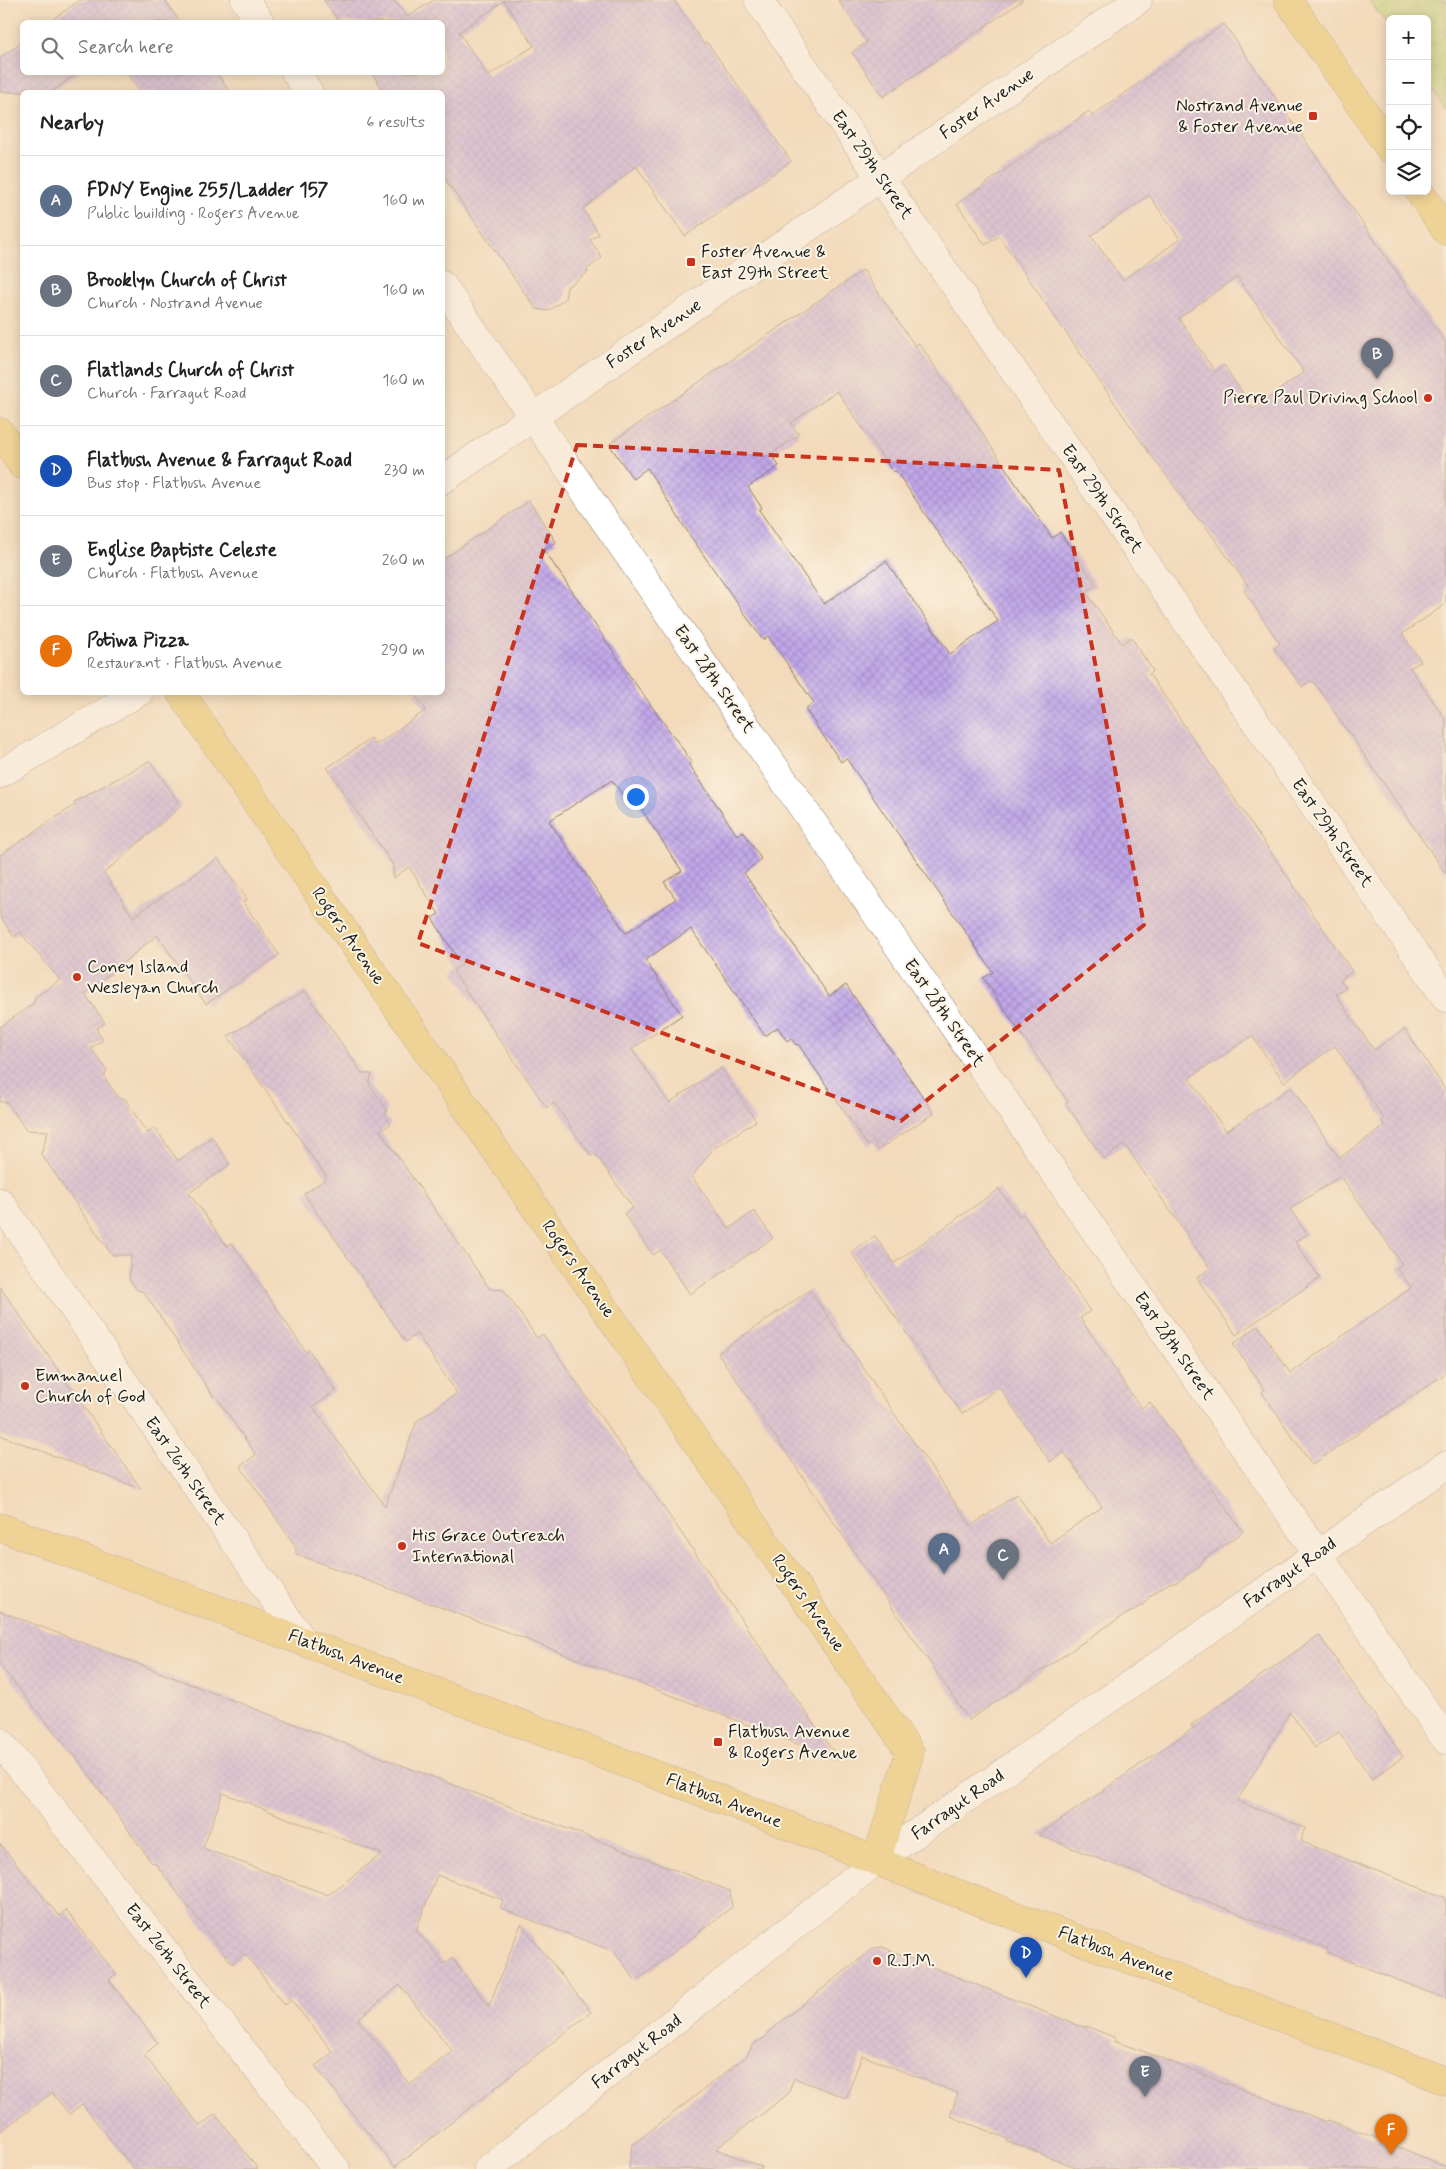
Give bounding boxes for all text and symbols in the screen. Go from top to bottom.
map controls [1386,15,1431,195]
button: + [1386,15,1431,60]
search box [20,20,445,75]
icon: search [38,34,66,62]
text: Search here [78,35,174,60]
button: − [1386,60,1431,105]
street label: Foster Avenue [935,63,1039,145]
place label: Nostrand Avenue & Foster Avenue [1176,94,1303,139]
button: locate [1386,105,1431,150]
street label: East 29th Street [826,106,919,225]
text: Nearby [40,109,104,137]
marker: Nostrand Avenue & Foster Avenue [1307,110,1319,122]
text: 6 results [366,112,425,133]
button: layers [1386,150,1431,195]
text: FDNY Engine 255/Ladder 157 [87,178,328,203]
text: A [51,190,61,211]
text: 160 m [382,190,425,211]
text: Public building · Rogers Avenue [87,203,299,224]
place label: Foster Avenue & East 29th Street [701,240,829,285]
marker: Foster Avenue & East 29th Street [685,256,697,268]
text: Brooklyn Church of Christ [87,268,287,293]
text: B [51,280,61,301]
text: 160 m [382,280,425,301]
text: Church · Nostrand Avenue [87,293,263,314]
street label: Foster Avenue [602,293,706,375]
pin: B [1361,338,1393,379]
text: Flatlands Church of Christ [87,358,294,383]
text: C [50,370,62,391]
text: 160 m [382,370,425,391]
text: Church · Farragut Road [87,383,246,404]
place label: Pierre Paul Driving School [1223,386,1418,410]
marker: Pierre Paul Driving School [1422,392,1434,404]
street label: East 29th Street [1056,440,1149,559]
text: Flatbush Avenue & Farragut Road [87,448,352,473]
text: D [50,460,62,481]
text: 230 m [384,460,425,481]
text: Bus stop · Flatbush Avenue [87,473,261,494]
text: Englise Baptiste Celeste [87,538,277,563]
text: E [51,550,61,571]
text: 260 m [382,550,425,571]
text: Church · Flatbush Avenue [87,563,259,584]
street label: East 28th Street [668,620,760,738]
text: Potiwa Pizza [87,628,189,653]
text: F [52,640,60,661]
text: 290 m [381,640,425,661]
text: Restaurant · Flatbush Avenue [87,653,283,674]
street label: East 29th Street [1286,774,1379,893]
your location [623,784,649,810]
street label: Rogers Avenue [304,882,391,991]
street label: East 28th Street [898,954,990,1072]
place label: Coney Island Wesleyan Church [87,955,219,1000]
marker: Coney Island Wesleyan Church [71,971,83,983]
street label: Rogers Avenue [534,1215,621,1324]
street label: East 28th Street [1128,1287,1220,1405]
place label: Emmanuel Church of God [35,1364,146,1409]
marker: Emmanuel Church of God [19,1380,31,1392]
street label: East 26th Street [139,1412,231,1530]
place label: His Grace Outreach International [412,1524,565,1569]
street label: Farragut Road [1239,1532,1341,1614]
pin: A [928,1533,960,1574]
pin: C [987,1539,1019,1580]
marker: His Grace Outreach International [396,1540,408,1552]
street label: Rogers Avenue [764,1549,851,1658]
street label: Flatbush Avenue [285,1624,408,1690]
place label: Flatbush Avenue & Rogers Avenue [728,1720,857,1767]
marker: Flatbush Avenue & Rogers Avenue [712,1736,724,1748]
street label: Farragut Road [907,1764,1009,1846]
street label: Flatbush Avenue [663,1768,786,1834]
street label: East 26th Street [119,1899,217,2014]
street label: Flatbush Avenue [1055,1921,1178,1987]
pin: D [1010,1937,1042,1978]
place label: R.J.M. [887,1949,935,1973]
marker: R.J.M. [871,1955,883,1967]
street label: Farragut Road [587,2009,687,2095]
pin: E [1129,2056,1161,2097]
pin: F [1375,2114,1407,2155]

